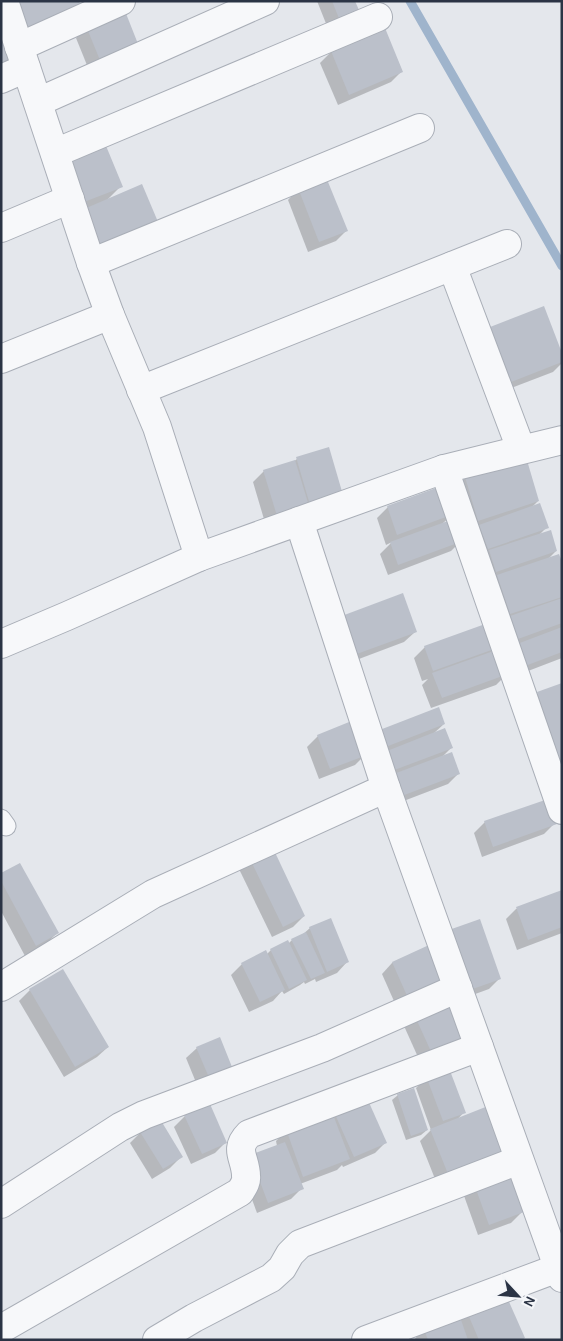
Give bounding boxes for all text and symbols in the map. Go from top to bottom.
north arrow [493,1271,543,1321]
text: N [519,1293,539,1310]

